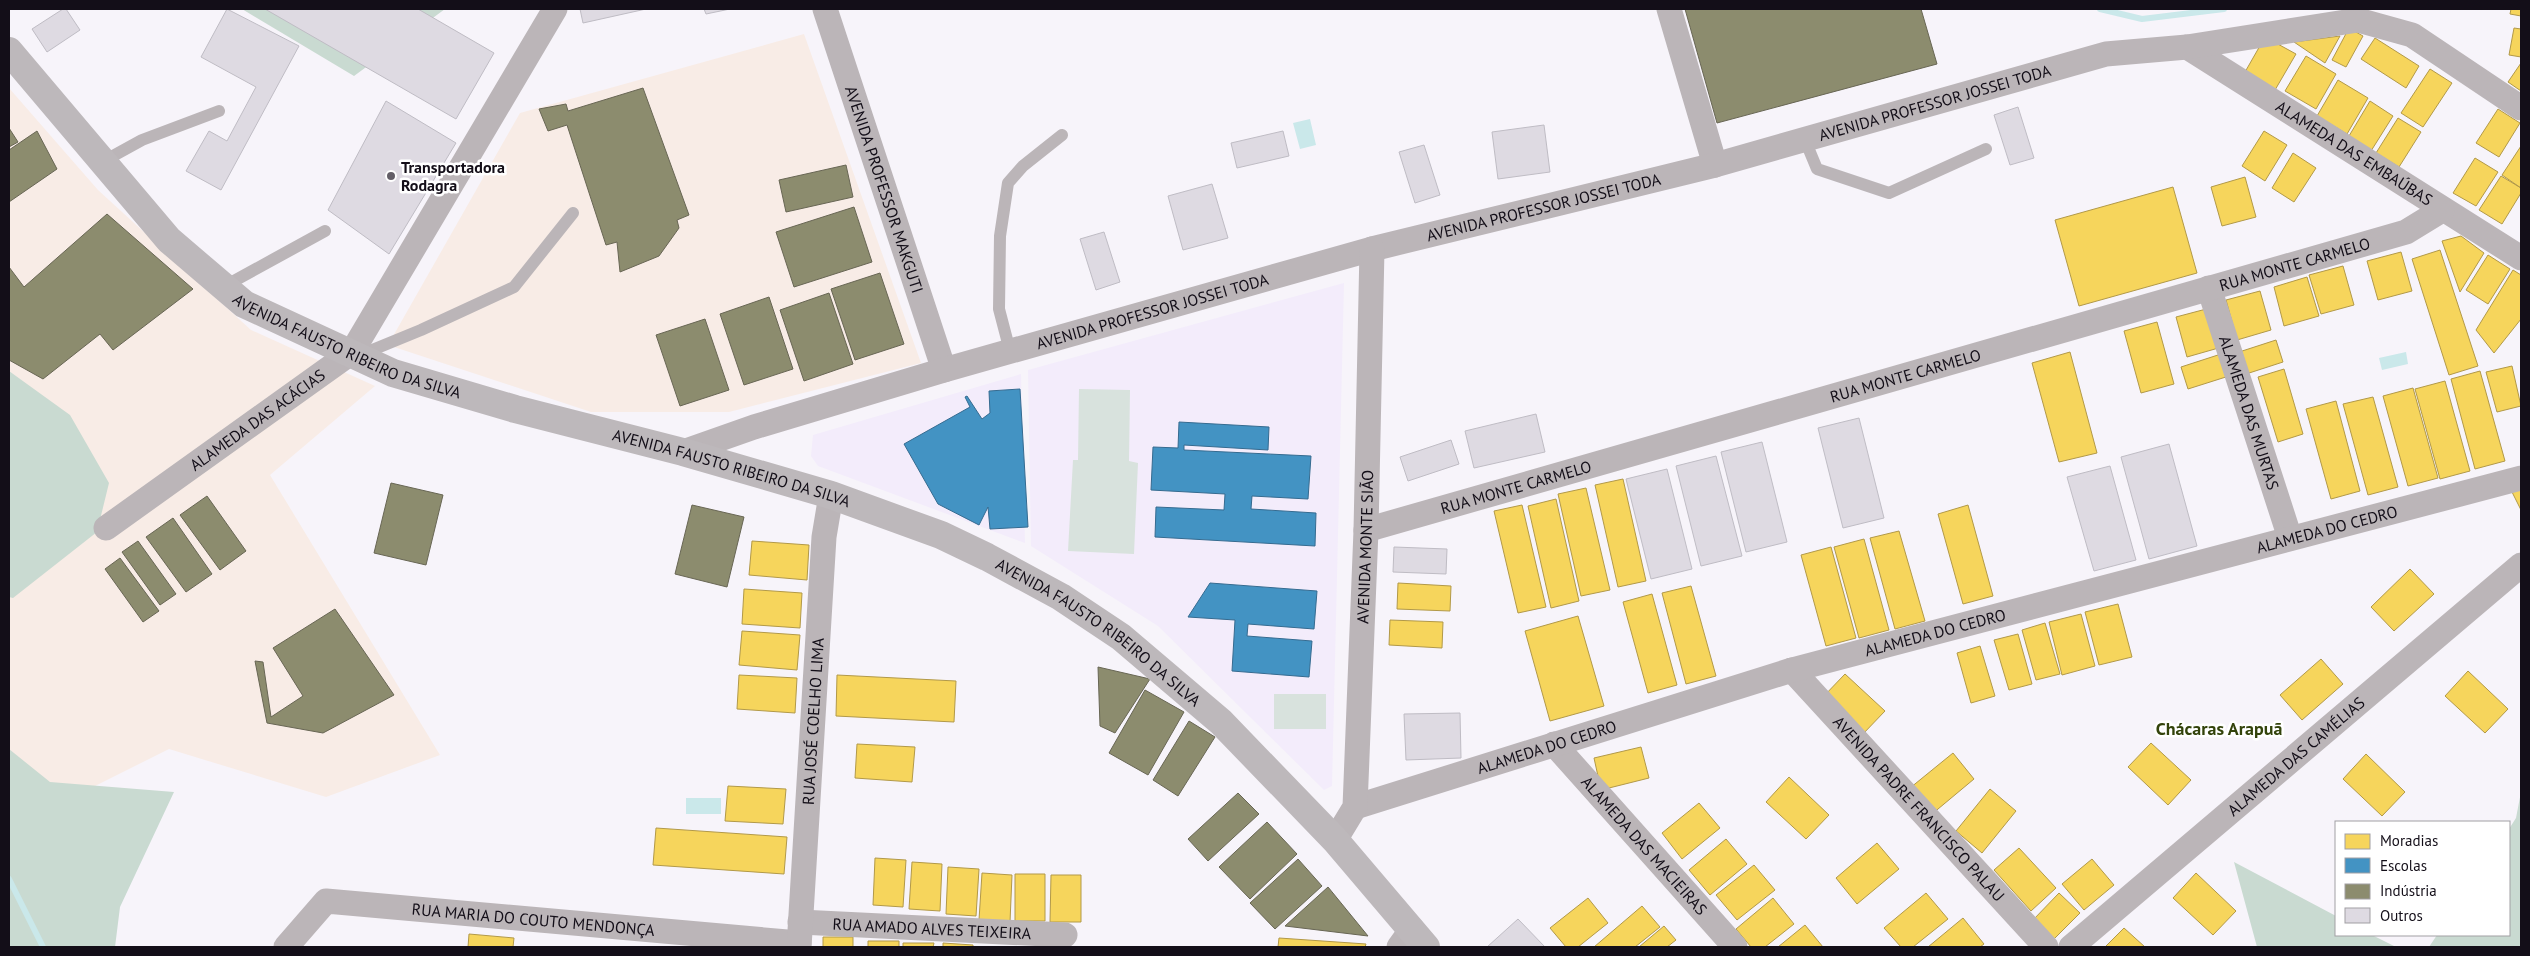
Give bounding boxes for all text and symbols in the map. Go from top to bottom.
street label: AVENIDA PROFESSOR JOSSEI TODA [1816,60,2054,145]
street label: AVENIDA PROFESSOR MAKGUTI [841,83,928,296]
street label: ALAMEDA DAS EMBAÚBAS [2272,96,2436,210]
place label: Transportadora Rodagra [401,157,505,195]
street label: AVENIDA PROFESSOR JOSSEI TODA [1424,169,1663,245]
marker: Transportadora Rodagra [385,170,397,182]
street label: RUA MONTE CARMELO [2217,233,2372,295]
street label: AVENIDA PROFESSOR JOSSEI TODA [1034,269,1271,353]
street label: AVENIDA FAUSTO RIBEIRO DA SILVA [229,289,464,403]
street label: ALAMEDA DAS MURTAS [2215,333,2284,492]
street label: RUA MONTE CARMELO [1828,344,1983,407]
street label: ALAMEDA DAS ACÁCIAS [186,365,329,475]
street label: AVENIDA FAUSTO RIBEIRO DA SILVA [611,424,854,511]
street label: RUA MONTE CARMELO [1438,456,1594,518]
street label: AVENIDA MONTE SIÃO [1352,470,1377,624]
street label: ALAMEDA DO CEDRO [2254,501,2400,557]
street label: AVENIDA FAUSTO RIBEIRO DA SILVA [993,554,1205,711]
street label: ALAMEDA DO CEDRO [1862,604,2008,660]
street label: RUA JOSÉ COELHO LIMA [798,637,828,806]
street label: ALAMEDA DAS CAMÉLIAS [2223,692,2369,820]
street label: AVENIDA PADRE FRANCISCO PALAU [1829,712,2009,905]
street label: ALAMEDA DO CEDRO [1475,716,1619,778]
district label: Chácaras Arapuã [2156,717,2282,740]
street label: ALAMEDA DAS MACIEIRAS [1577,772,1712,919]
legend [2335,821,2510,936]
text: Moradias [2380,831,2438,850]
text: Escolas [2380,856,2427,875]
text: Indústria [2380,881,2437,900]
street label: RUA MARIA DO COUTO MENDONÇA [411,899,656,940]
text: Outros [2380,906,2423,925]
street label: RUA AMADO ALVES TEIXEIRA [832,914,1032,943]

